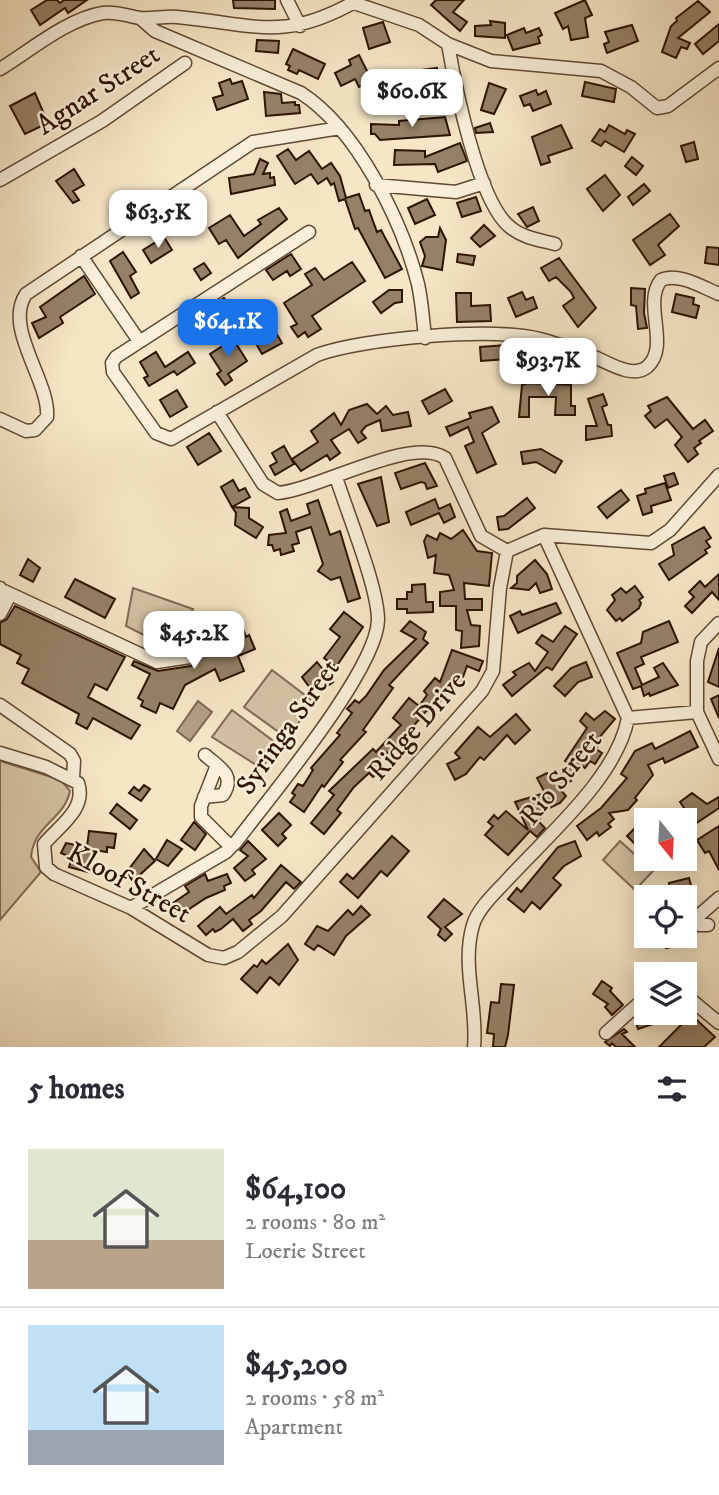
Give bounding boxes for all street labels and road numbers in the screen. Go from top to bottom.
street label: Agnar Street [29,37,167,143]
street label: Syringa Street [228,652,348,802]
street label: Ridge Drive [360,664,474,788]
street label: Rio Street [512,724,610,832]
street label: Kloof Street [61,835,197,931]

